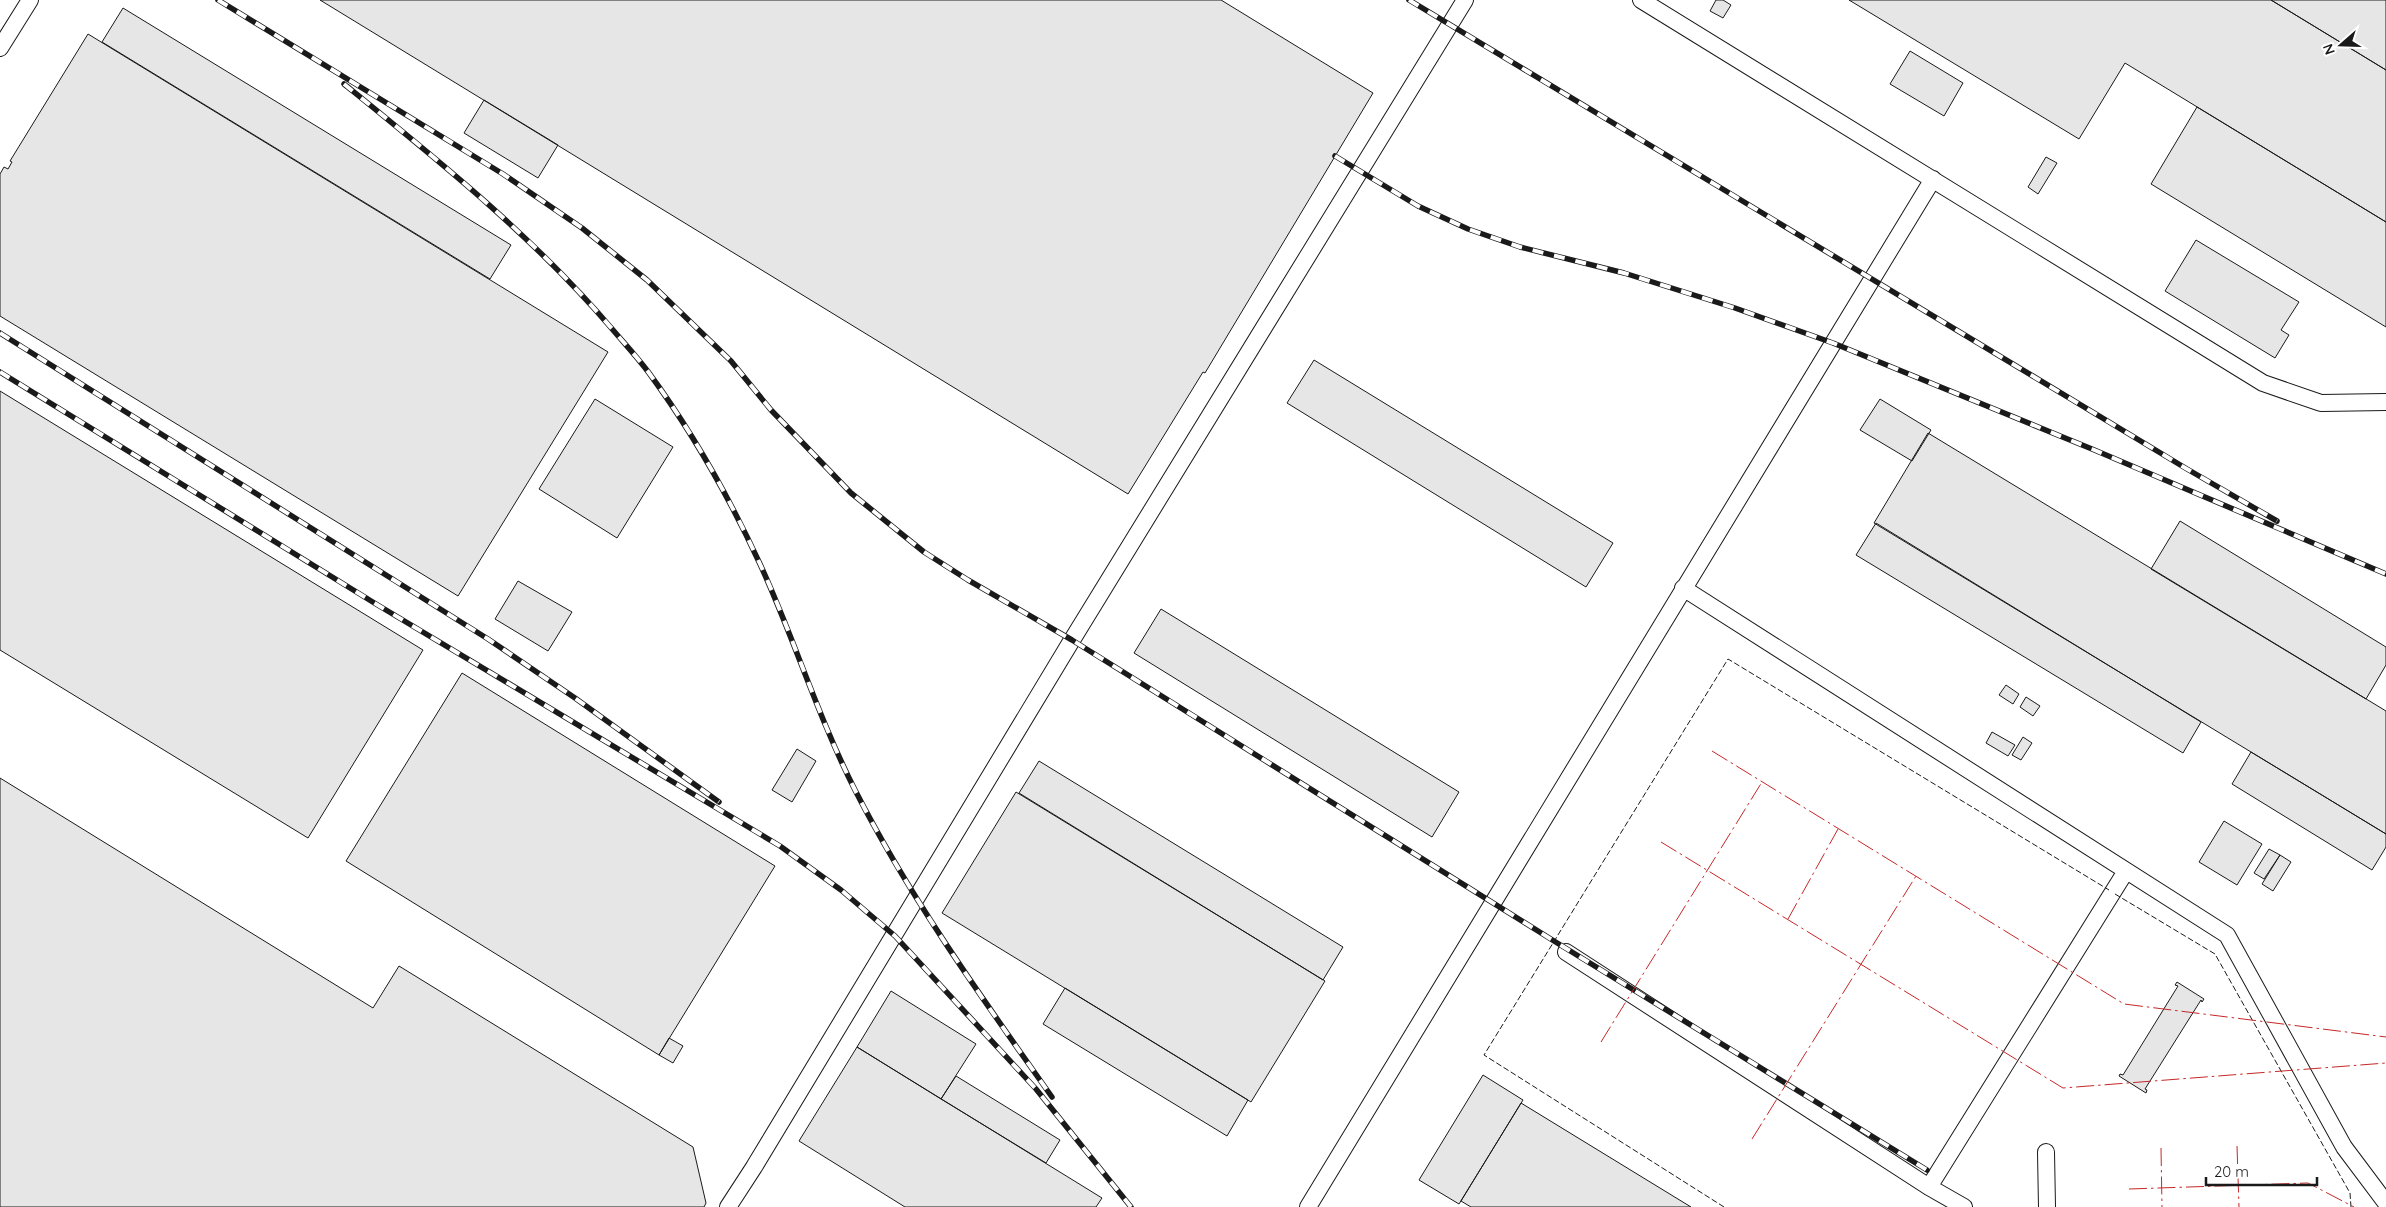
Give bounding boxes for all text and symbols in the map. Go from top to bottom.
north arrow [2316,20,2366,70]
text: N [2319,42,2339,57]
scale bar [2206,1154,2317,1186]
text: 20 m [2214,1162,2249,1181]

